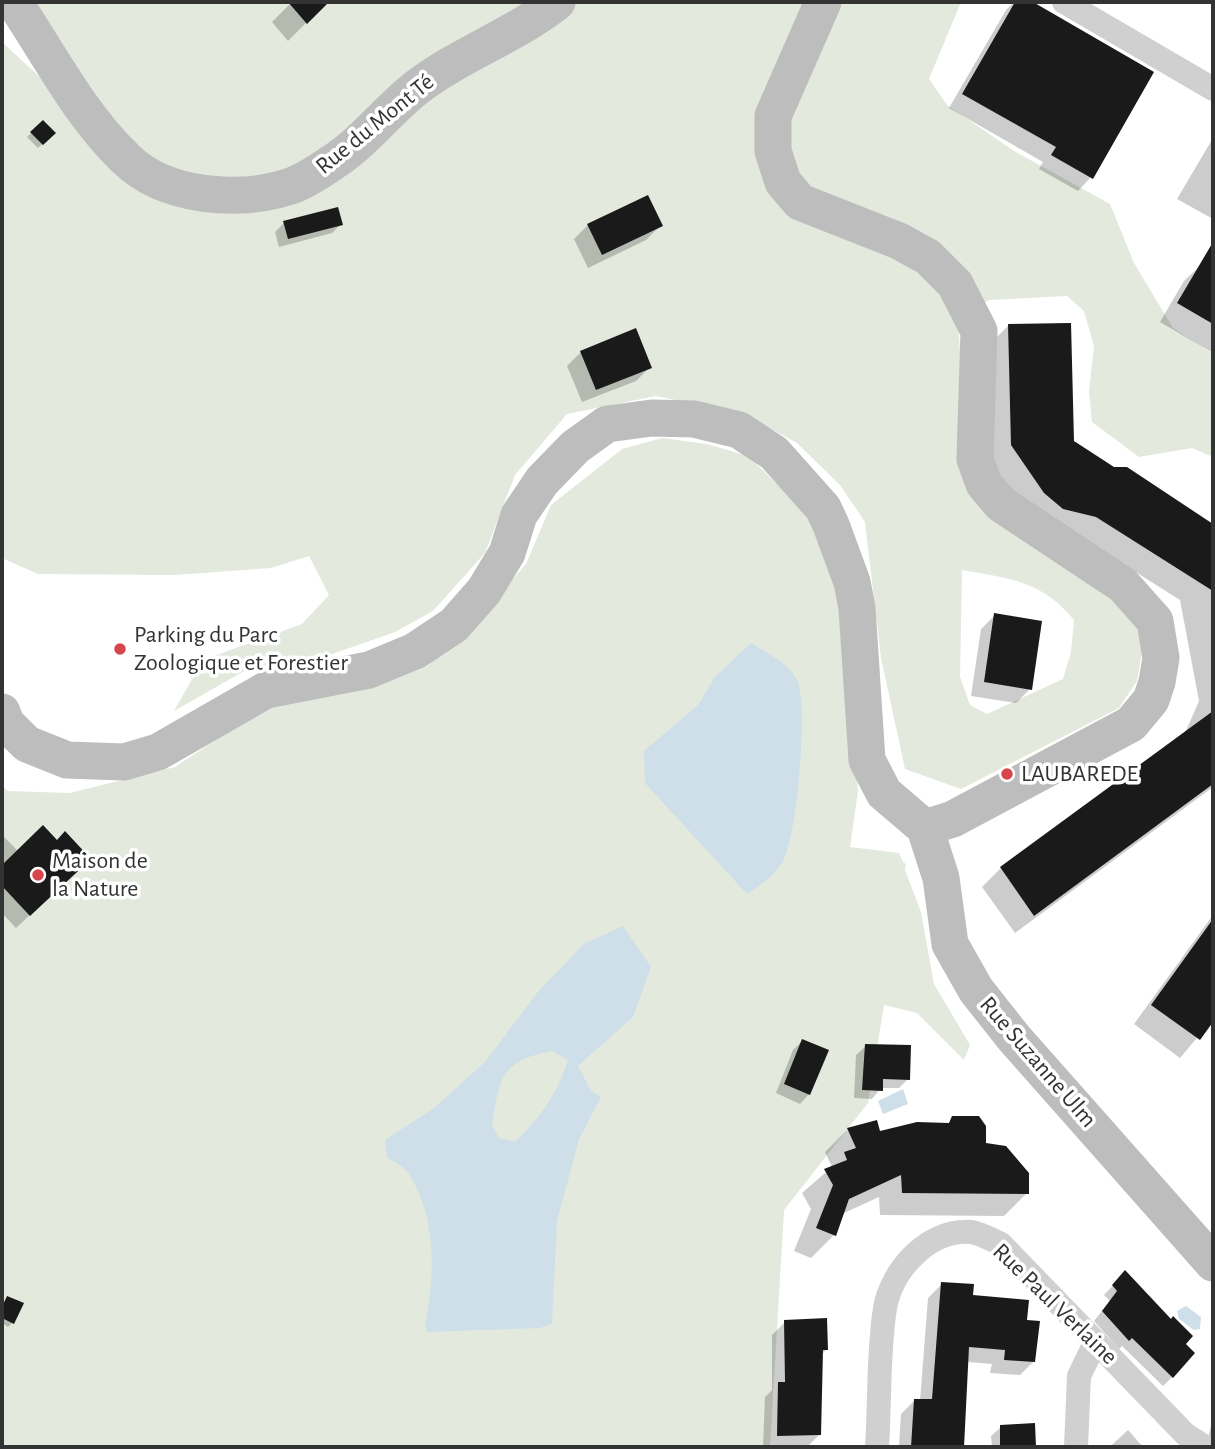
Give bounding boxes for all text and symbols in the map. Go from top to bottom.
street label: Rue du Mont Té [310,68,440,180]
place label: Parking du Parc Zoologique et Forestier [134,621,348,677]
marker: Parking du Parc Zoologique et Forestier [112,641,128,657]
place label: LAUBAREDE [1021,760,1138,788]
marker: LAUBAREDE [999,766,1015,782]
place label: Maison de la Nature [52,847,148,903]
marker: Maison de la Nature [30,867,46,883]
street label: Rue Suzanne Ulm [973,991,1103,1133]
street label: Rue Paul Verlaine [986,1237,1124,1371]

